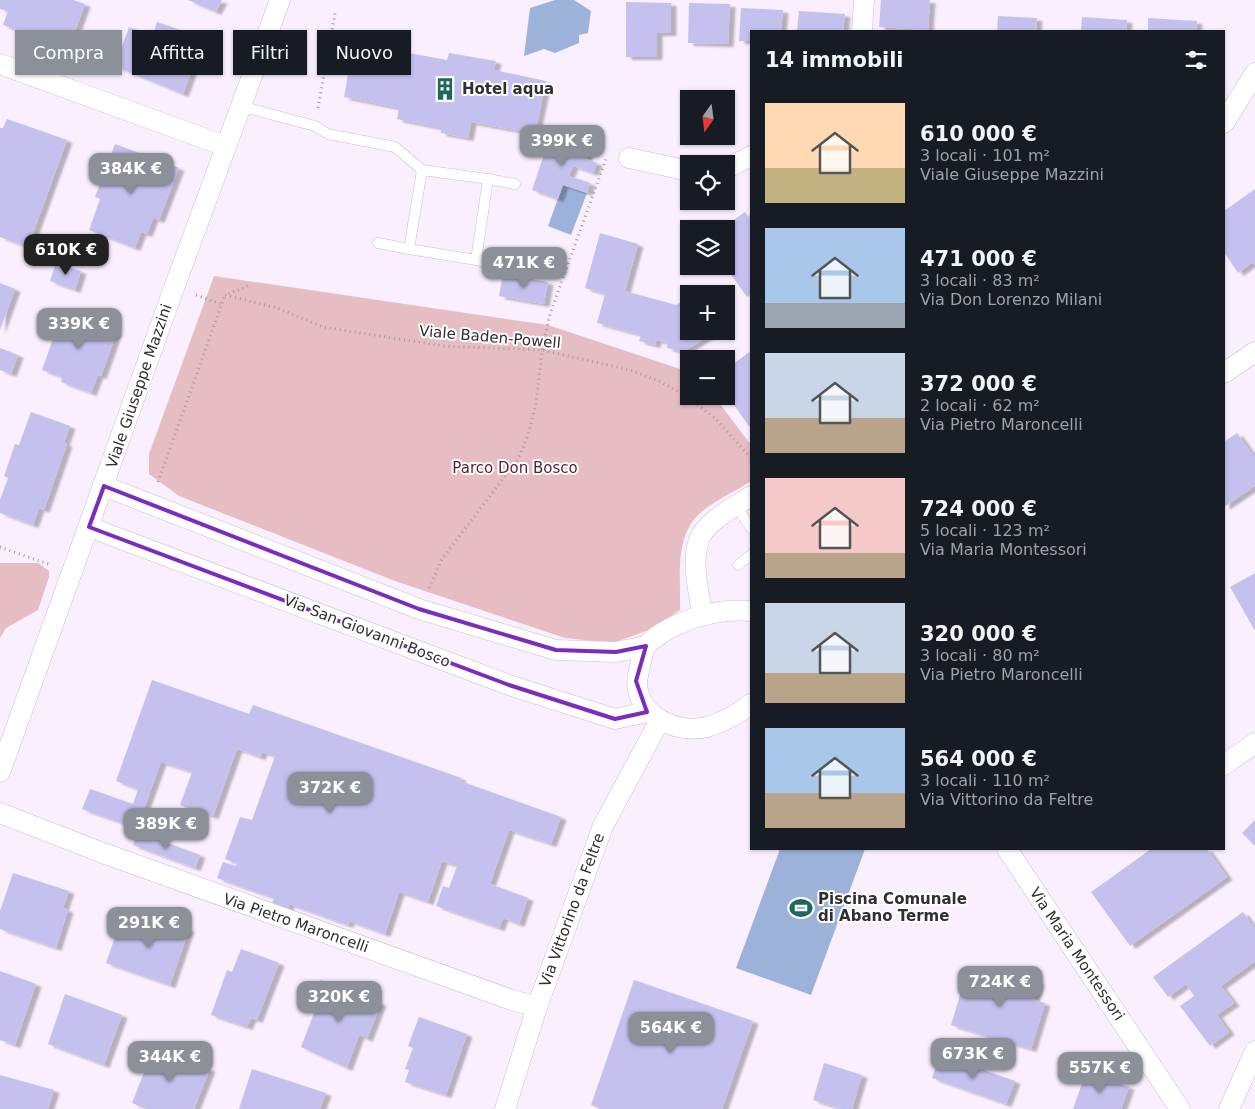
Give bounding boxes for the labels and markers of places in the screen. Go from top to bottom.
building icon: Hotel aqua [432,76,458,102]
place label: Hotel aqua [462,80,554,98]
pin: 399K € [521,124,603,167]
pin: 384K € [90,152,172,195]
pin: 610K € [25,234,107,276]
pin: 471K € [483,246,565,289]
pin: 339K € [38,308,120,350]
pin: 372K € [289,772,371,814]
pin: 389K € [125,808,207,850]
place label: Piscina Comunale di Abano Terme [818,890,967,925]
sports icon: Piscina Comunale di Abano Terme [788,895,814,921]
pin: 291K € [108,906,190,949]
pin: 724K € [959,966,1041,1008]
pin: 320K € [298,980,380,1023]
pin: 564K € [630,1012,712,1054]
pin: 673K € [932,1038,1014,1080]
pin: 344K € [129,1040,211,1083]
pin: 557K € [1059,1052,1141,1094]

